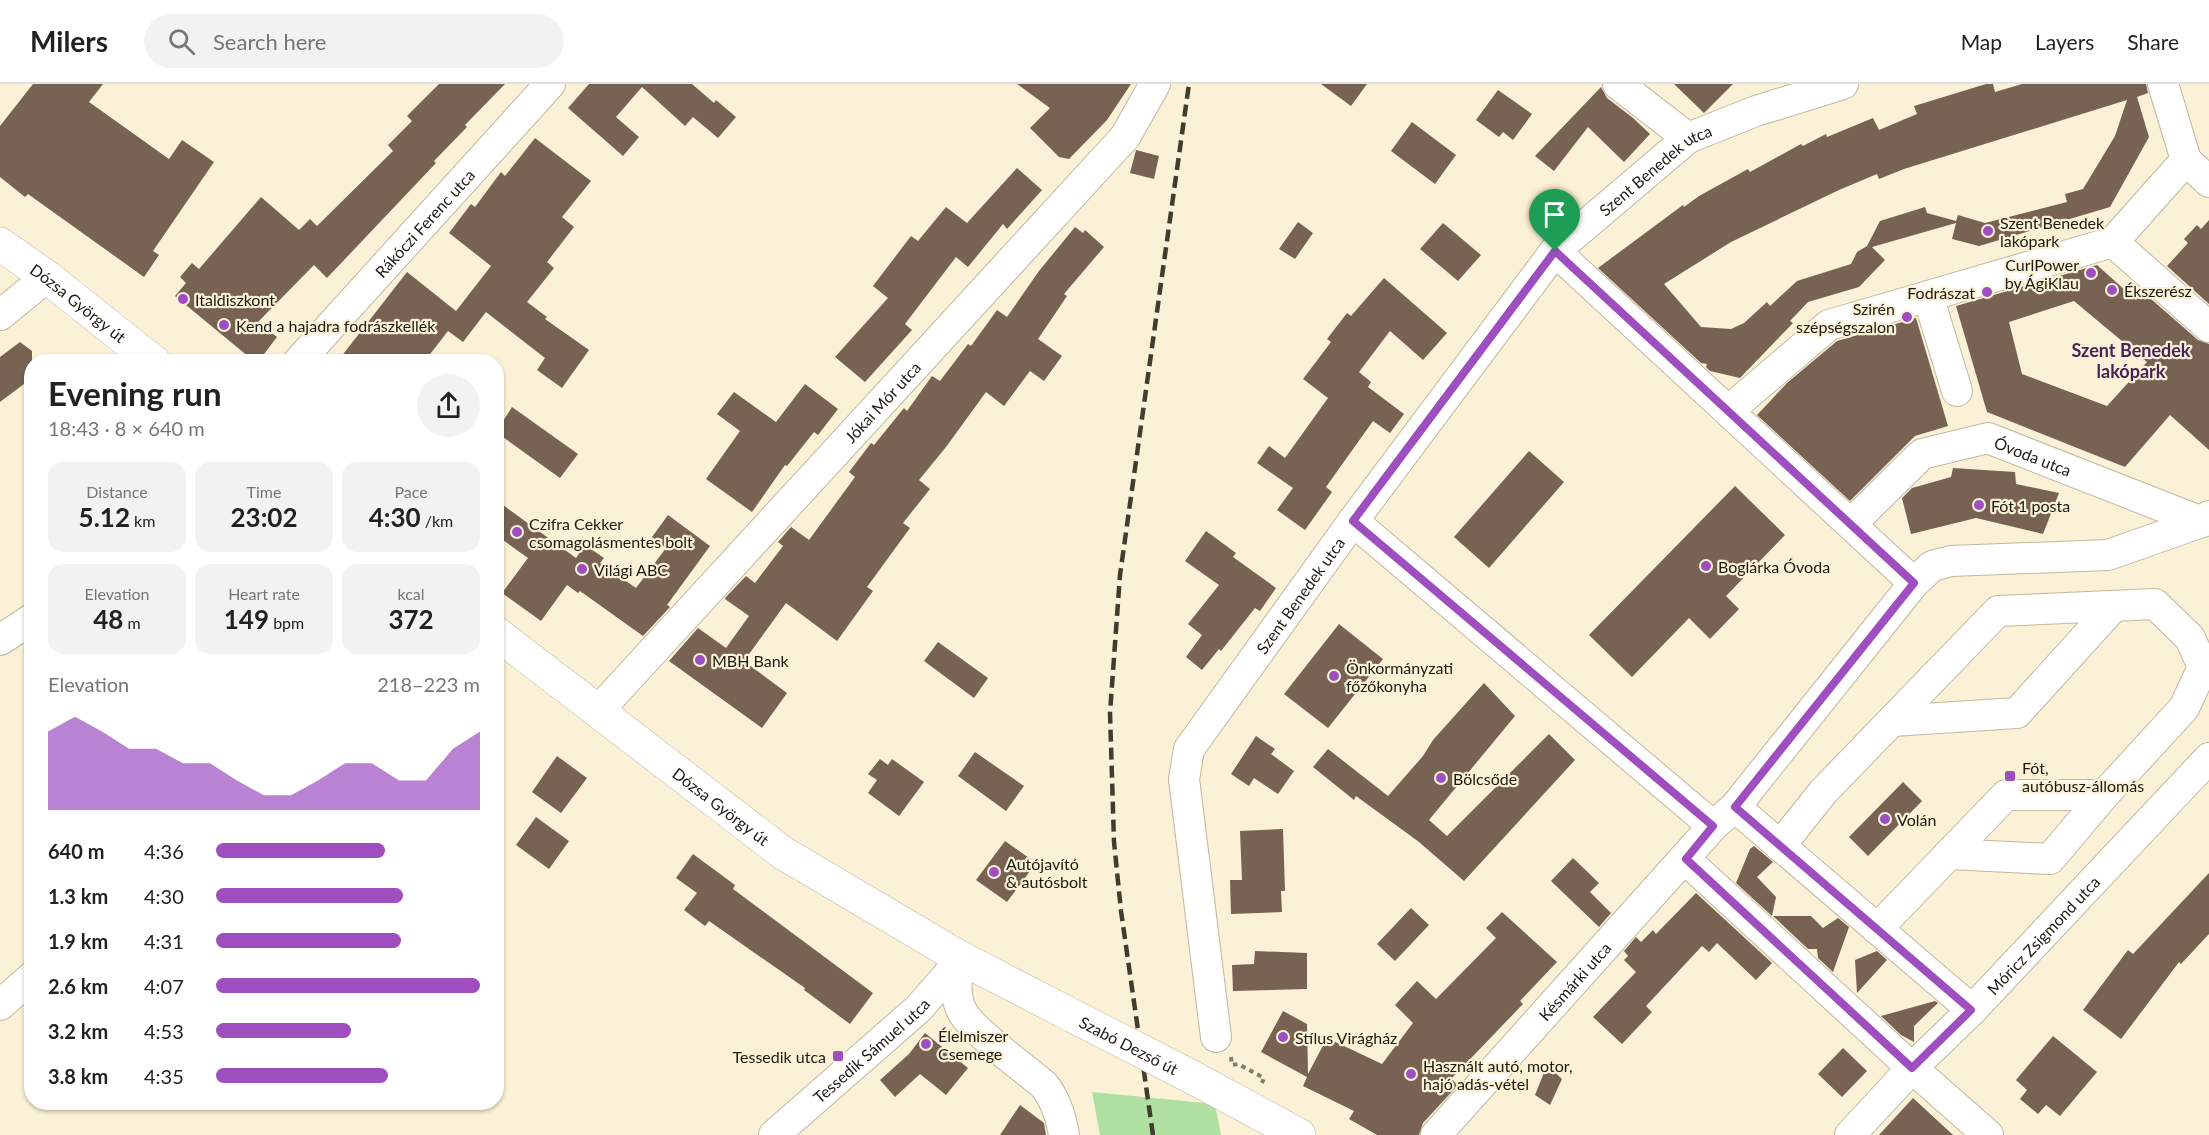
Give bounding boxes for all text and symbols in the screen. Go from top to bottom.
search box [144,14,564,68]
text: Milers [30,24,108,58]
icon: search [165,25,198,58]
text: Search here [213,28,326,55]
text: Map [1961,29,2002,54]
text: Layers [2035,29,2094,54]
text: Share [2127,29,2179,54]
street label: Szent Benedek utca [1595,120,1714,219]
street label: Rákóczi Ferenc utca [371,165,478,281]
pin [1529,189,1580,251]
icon: arrive [1538,198,1571,231]
place label: Szent Benedek lakópark [2000,213,2105,250]
marker: Szent Benedek lakópark [1981,224,1995,238]
place label: CurlPower by ÁgiKlau [2005,255,2079,292]
street label: Dózsa György út [27,259,130,346]
marker: CurlPower by ÁgiKlau [2084,266,2098,280]
place label: Ékszerész [2124,281,2192,300]
place label: Fodrászat [1907,283,1975,302]
marker: Ékszerész [2105,283,2119,297]
marker: Fodrászat [1980,285,1994,299]
place label: Italdiszkont [195,290,275,309]
marker: Italdiszkont [176,292,190,306]
place label: Szirén szépségszalon [1796,299,1895,336]
marker: Szirén szépségszalon [1900,310,1914,324]
place label: Kend a hajadra fodrászkellék [236,316,436,335]
marker: Kend a hajadra fodrászkellék [217,318,231,332]
district label: Szent Benedek lakópark [2072,339,2191,382]
street label: Jókai Mór utca [840,357,924,446]
text: Evening run [48,373,222,413]
button: share [417,374,480,437]
text: 18:43 · 8 × 640 m [48,416,205,440]
street label: Óvoda utca [1992,432,2074,479]
text: Distance [86,482,148,501]
text: Time [247,482,281,501]
text: Pace [394,482,428,501]
place label: Fót 1 posta [1991,496,2070,515]
marker: Fót 1 posta [1972,498,1986,512]
text: 5.12 [79,501,130,533]
text: 23:02 [230,501,298,533]
text: 4:30 [369,501,421,533]
text: km [130,511,155,530]
text: /km [421,511,453,530]
place label: Czifra Cekker csomagolásmentes bolt [529,514,693,551]
marker: Czifra Cekker csomagolásmentes bolt [510,525,524,539]
street label: Szent Benedek utca [1252,533,1348,657]
place label: Boglárka Óvoda [1718,557,1830,576]
marker: Boglárka Óvoda [1699,559,1713,573]
place label: Világi ABC [594,560,668,579]
marker: Világi ABC [575,562,589,576]
text: Elevation [85,584,150,603]
text: Heart rate [228,584,300,603]
text: kcal [397,584,425,603]
text: 48 [93,603,123,635]
text: 149 [224,603,269,635]
text: 372 [388,603,434,635]
text: m [123,613,141,632]
text: bpm [269,613,304,632]
place label: MBH Bank [712,651,790,670]
marker: MBH Bank [693,653,707,667]
place label: Önkormányzati főzőkonyha [1346,658,1453,695]
marker: Önkormányzati főzőkonyha [1327,669,1341,683]
text: Elevation [48,672,129,696]
text: 218–223 m [377,672,480,696]
place label: Fót, autóbusz-állomás [2022,758,2144,795]
street label: Dózsa György út [669,763,774,849]
place label: Bölcsőde [1453,769,1517,788]
marker: Fót, autóbusz-állomás [2003,769,2017,783]
marker: Bölcsőde [1434,771,1448,785]
place label: Volán [1897,810,1936,829]
marker: Volán [1878,812,1892,826]
text: 640 m [48,839,104,863]
text: 4:36 [144,839,184,863]
place label: Autójavító & autósbolt [1006,854,1088,891]
marker: Autójavító & autósbolt [987,865,1001,879]
street label: Móricz Zsigmond utca [1983,872,2103,998]
text: 1.3 km [48,884,108,908]
text: 4:30 [144,884,184,908]
text: 1.9 km [48,929,108,953]
text: 4:31 [144,929,184,953]
street label: Késmárki utca [1534,938,1614,1024]
text: 2.6 km [48,974,108,998]
text: 4:07 [144,974,184,998]
street label: Tessedik Sámuel utca [809,994,933,1106]
street label: Szabó Dezső út [1077,1012,1182,1078]
text: 3.2 km [48,1019,108,1043]
text: 4:53 [144,1019,184,1043]
place label: Élelmiszer Csemege [938,1026,1009,1063]
place label: Stílus Virágház [1295,1028,1397,1047]
marker: Stílus Virágház [1276,1030,1290,1044]
marker: Élelmiszer Csemege [919,1037,933,1051]
place label: Tessedik utca [733,1047,826,1066]
marker: Tessedik utca [831,1049,845,1063]
place label: Használt autó, motor, hajó adás-vétel [1423,1056,1573,1093]
text: 3.8 km [48,1064,108,1088]
text: 4:35 [144,1064,184,1088]
marker: Használt autó, motor, hajó adás-vétel [1404,1067,1418,1081]

